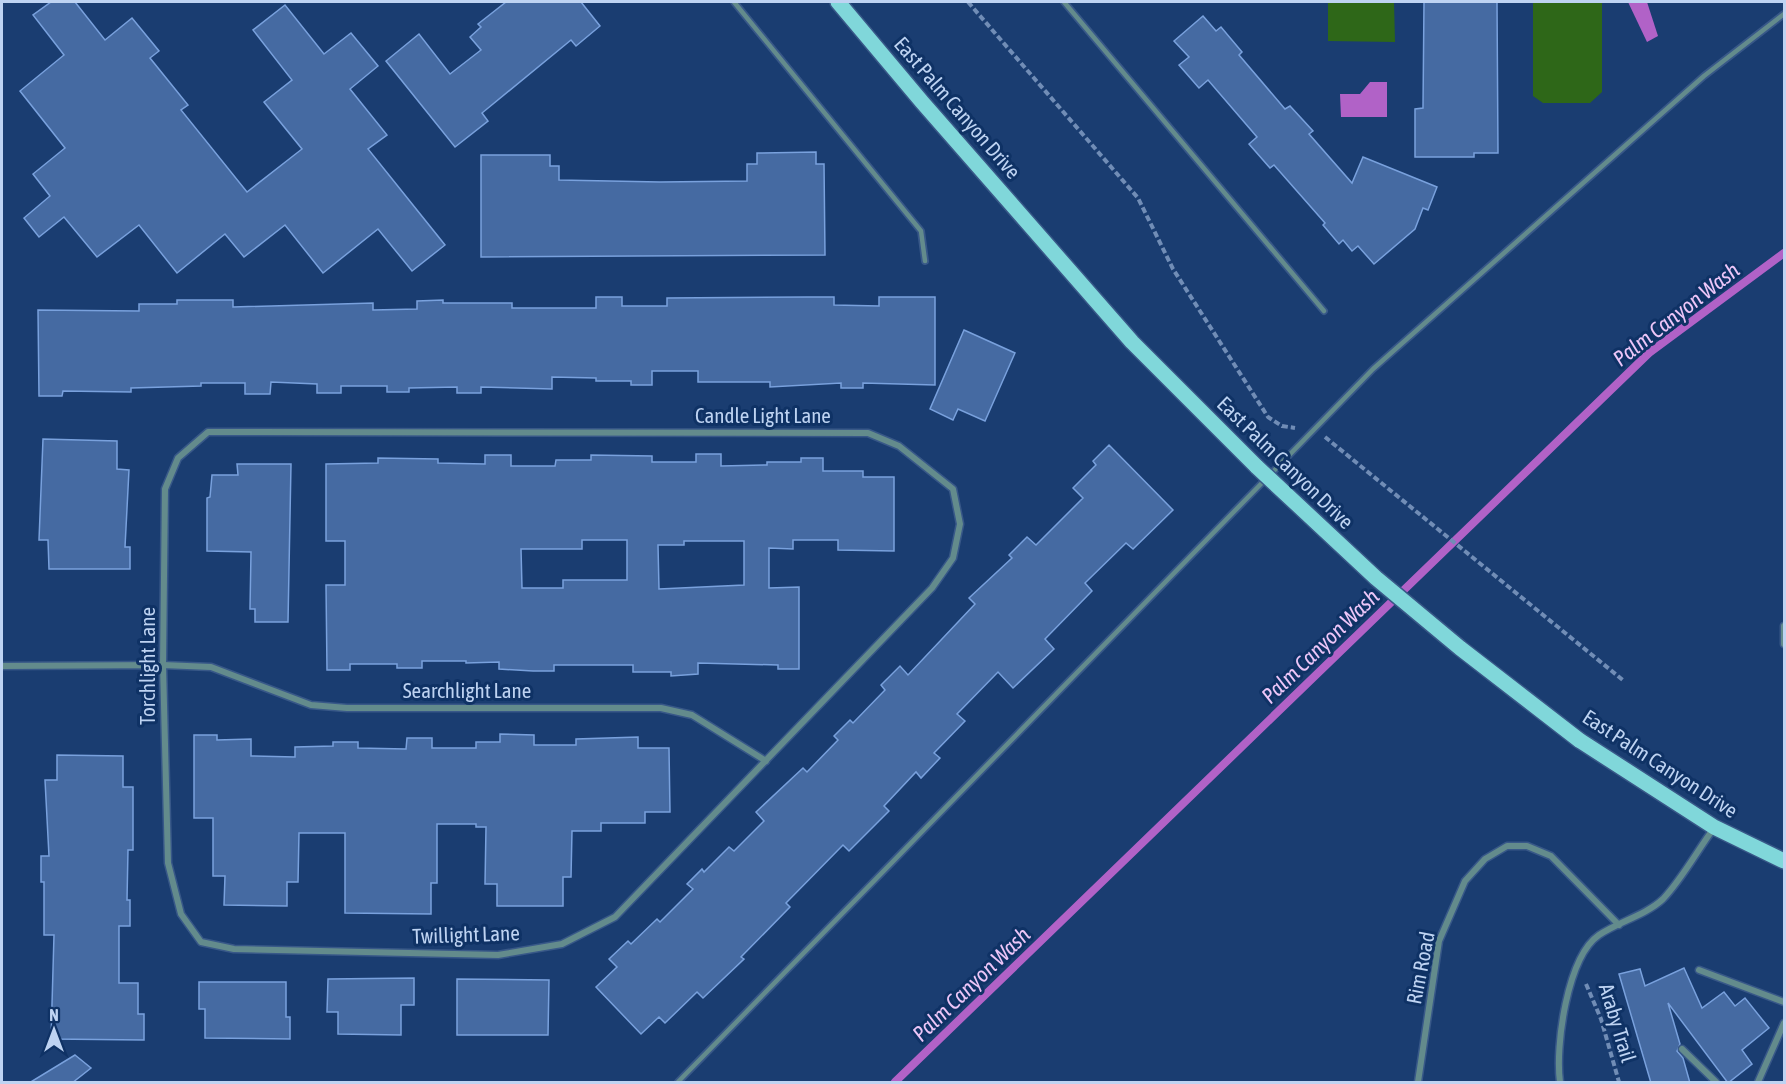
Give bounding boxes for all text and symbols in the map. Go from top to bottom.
street label: East Palm Canyon Drive [890,32,1026,183]
water label: Palm Canyon Wash [1608,256,1745,371]
street label: East Palm Canyon Drive [1213,391,1359,533]
street label: Candle Light Lane [695,403,831,427]
water label: Palm Canyon Wash [1256,583,1384,709]
street label: Torchlight Lane [135,607,159,725]
street label: Searchlight Lane [403,678,531,702]
street label: East Palm Canyon Drive [1579,704,1742,822]
street label: Twillight Lane [412,920,520,948]
water label: Palm Canyon Wash [907,921,1035,1047]
street label: Rim Road [1401,929,1439,1006]
street label: Araby Trail [1595,980,1641,1065]
north arrow [24,1000,84,1060]
text: N [49,1006,59,1024]

